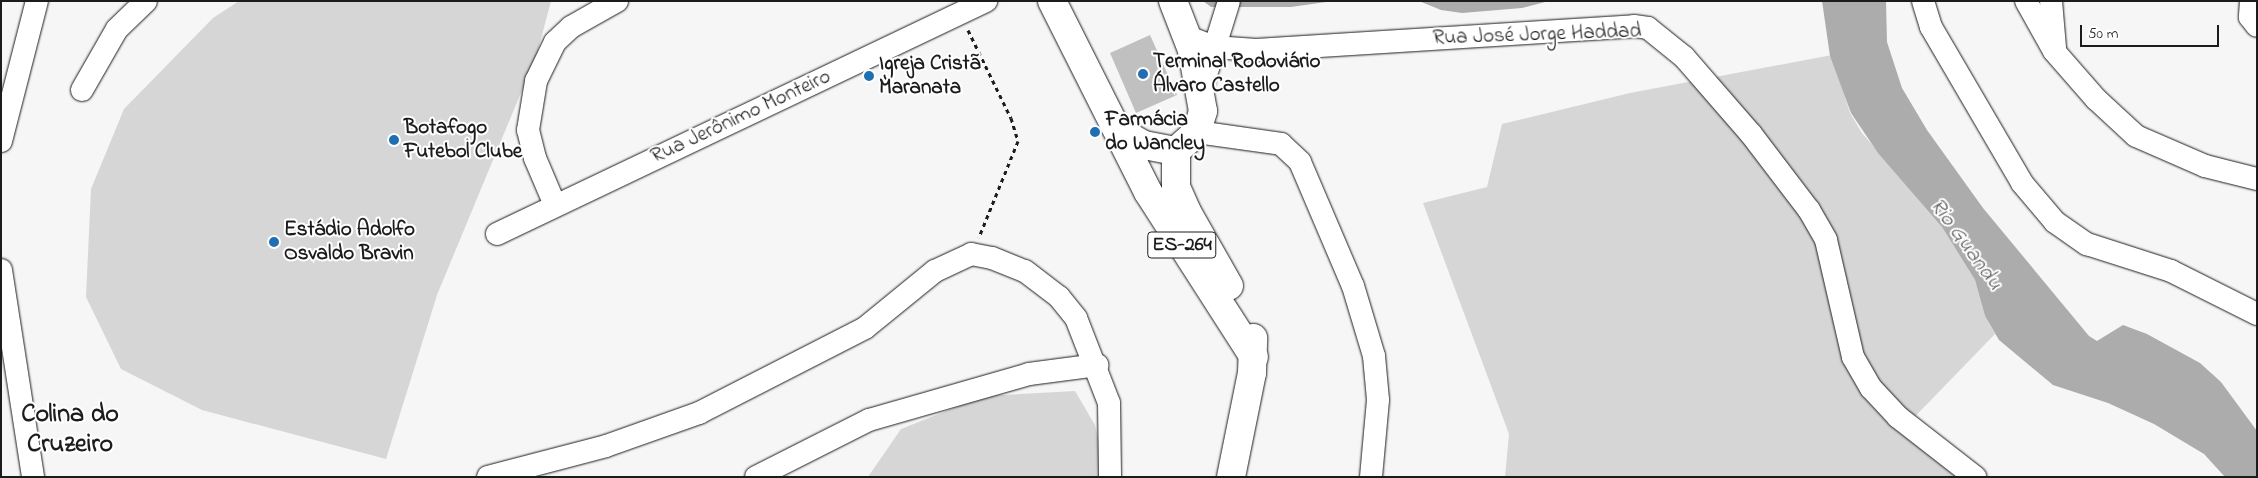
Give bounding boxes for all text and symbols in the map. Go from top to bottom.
scale bar [2083,15,2222,47]
street label: Rua José Jorge Haddad [1432,19,1642,51]
text: 50 m [2088,23,2118,45]
place label: Terminal Rodoviário Álvaro Castello [1153,49,1320,99]
place label: Igreja Cristã Maranata [879,51,980,101]
street label: Rua Jerônimo Monteiro [647,64,835,170]
marker: Terminal Rodoviário Álvaro Castello [1137,68,1149,80]
marker: Igreja Cristã Maranata [863,70,875,82]
place label: Farmácia do Wancley [1105,107,1205,157]
place label: Botafogo Futebol Clube [404,115,522,165]
marker: Farmácia do Wancley [1089,126,1101,138]
marker: Botafogo Futebol Clube [388,134,400,146]
water label: Rio Guandu [1923,194,2007,296]
place label: Estádio Adolfo Osvaldo Bravin [284,217,415,267]
road number: ES-264 [1147,228,1217,262]
marker: Estádio Adolfo Osvaldo Bravin [268,236,280,248]
district label: Colina do Cruzeiro [21,400,119,462]

